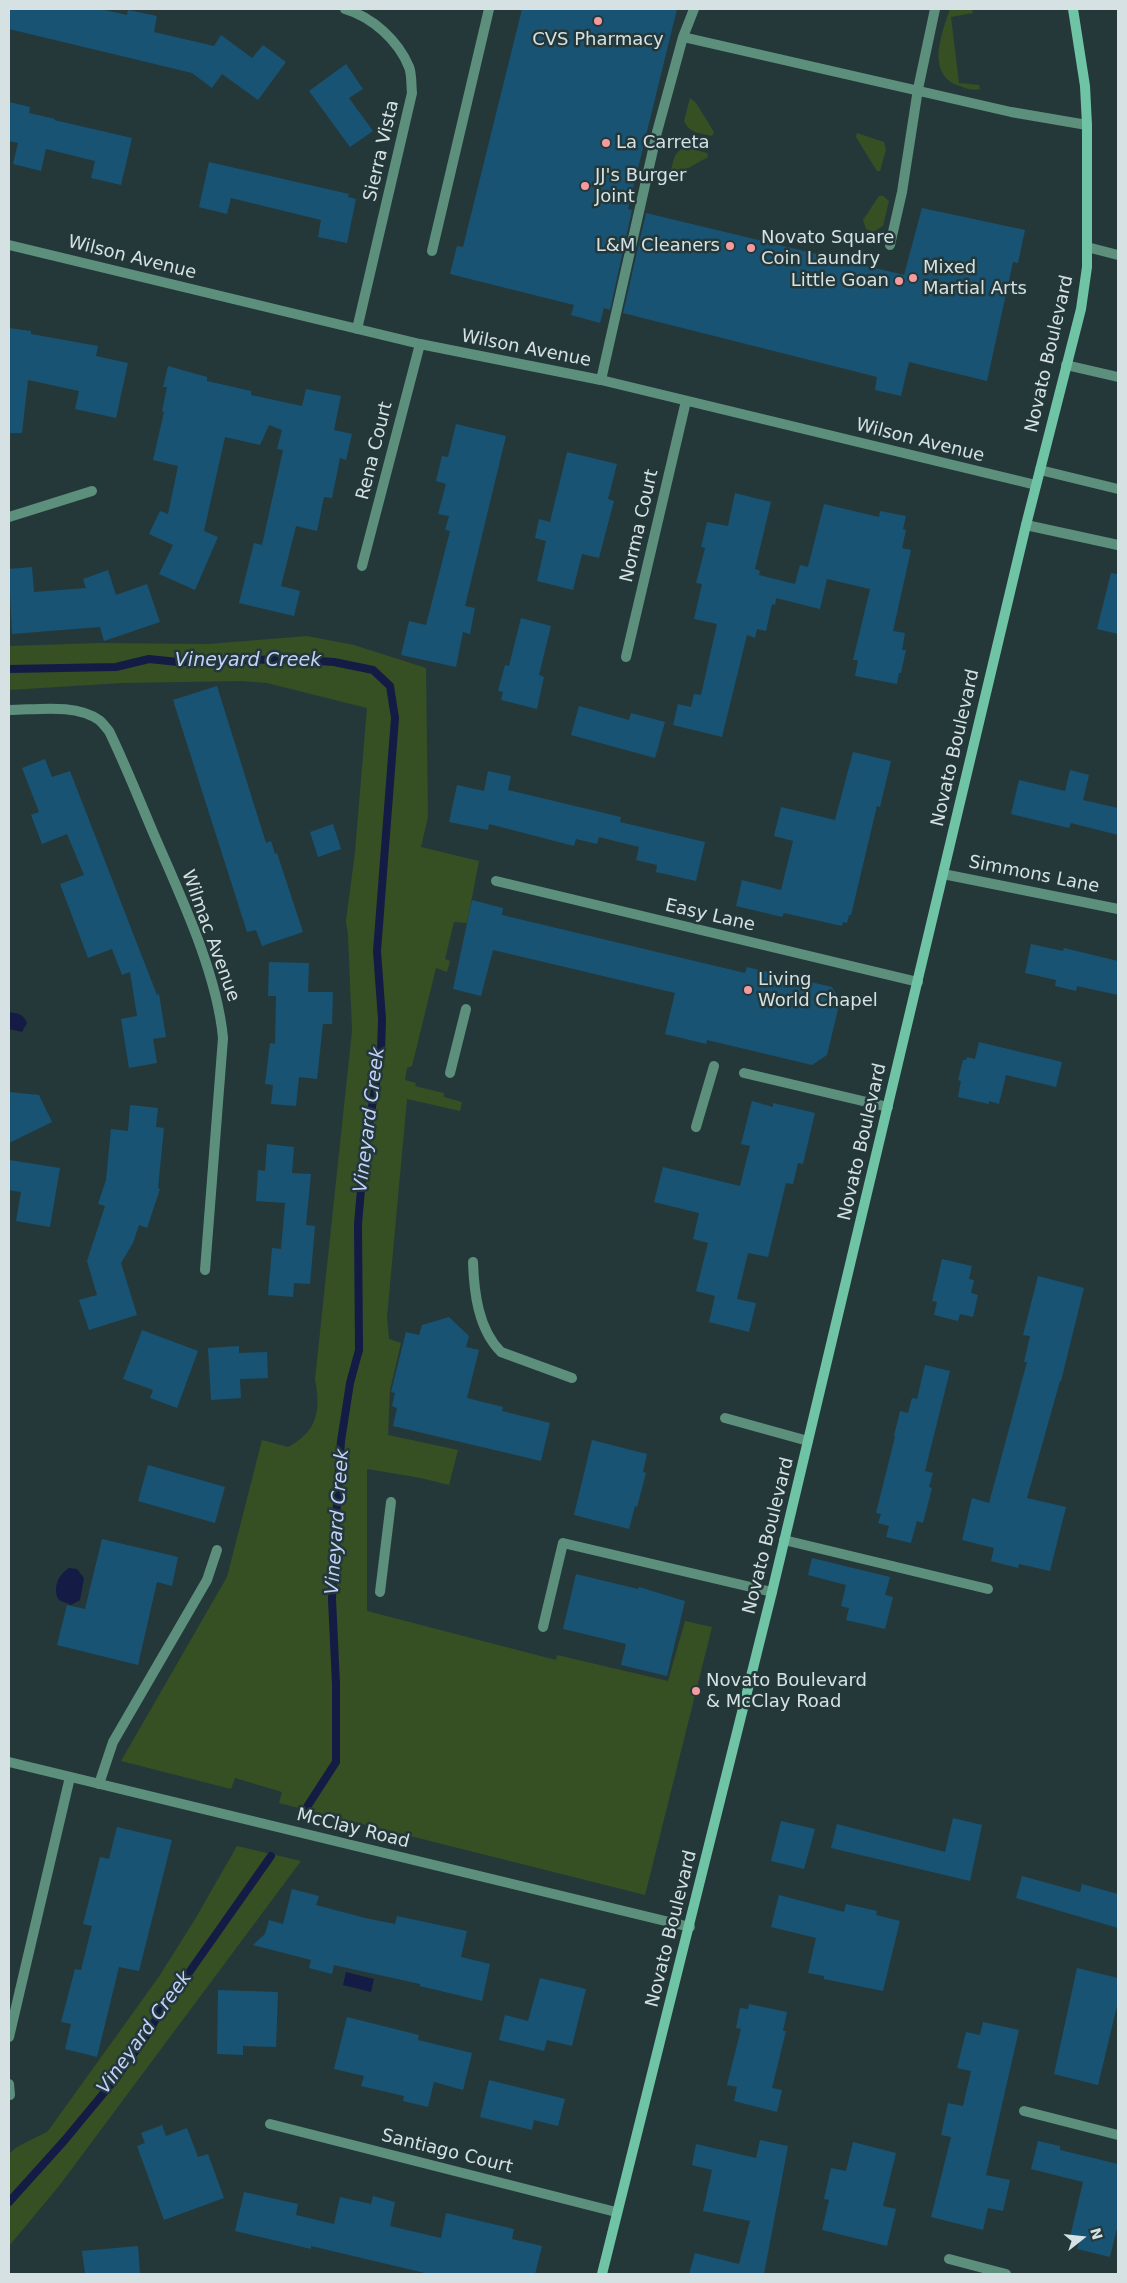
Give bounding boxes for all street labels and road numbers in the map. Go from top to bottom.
street label: Sierra Vista [360,98,404,204]
street label: Wilson Avenue [65,232,199,284]
street label: Novato Boulevard [1021,273,1079,435]
street label: Wilson Avenue [459,326,593,372]
street label: Rena Court [352,400,398,502]
street label: Wilson Avenue [853,415,987,467]
street label: Norma Court [617,467,663,585]
street label: Novato Boulevard [927,667,985,829]
street label: Simmons Lane [967,852,1101,898]
street label: Wilmac Avenue [176,867,244,1005]
street label: Easy Lane [663,895,757,937]
street label: Novato Boulevard [834,1061,892,1223]
street label: Novato Boulevard [739,1455,799,1617]
street label: McClay Road [294,1805,412,1853]
street label: Novato Boulevard [642,1848,702,2010]
street label: Santiago Court [379,2125,515,2179]

